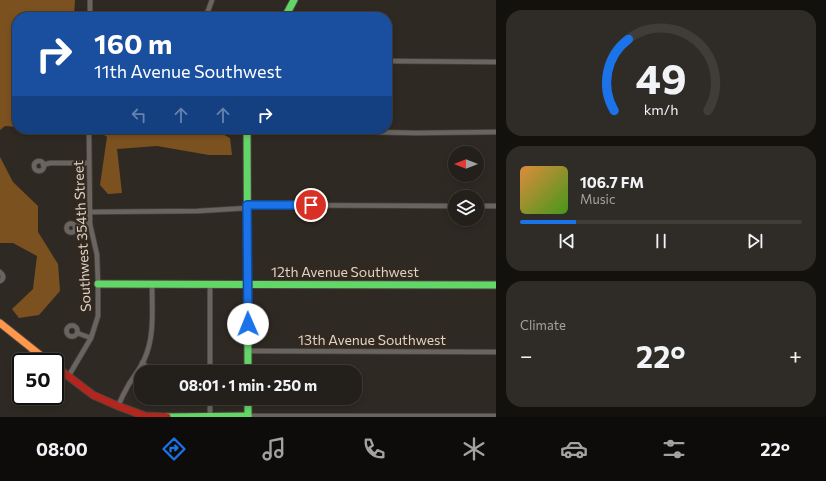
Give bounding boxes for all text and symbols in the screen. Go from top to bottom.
text: 160 m [94,26,172,60]
icon: right [28,28,80,80]
text: 49 [635,52,687,103]
text: 11th Avenue Southwest [94,60,282,82]
text: km/h [644,99,678,117]
icon: left [128,104,150,126]
icon: ahead [170,104,192,126]
icon: ahead [212,104,234,126]
icon: right [254,104,276,126]
north arrow [448,146,484,182]
map controls [448,146,484,226]
street label: Southwest 354th Street [69,160,94,312]
text: 106.7 FM [580,173,644,191]
pin [294,188,328,222]
button: layers [448,190,484,226]
text: Music [580,191,615,207]
icon: arrive [300,194,322,216]
icon: previous [556,230,578,252]
icon: pause [650,230,672,252]
icon: next [744,230,766,252]
street label: 12th Avenue Southwest [271,263,419,280]
position arrow [227,303,269,345]
text: Climate [520,317,566,333]
street label: 13th Avenue Southwest [298,331,446,348]
text: 22° [636,337,686,374]
text: − [520,342,533,369]
text: + [789,342,802,369]
speed limit sign: 50 [12,353,64,405]
text: 08:01 · 1 min · 250 m [179,376,317,394]
icon: directions [160,435,188,463]
icon: music [260,435,288,463]
icon: phone [360,435,388,463]
icon: climate [460,435,488,463]
icon: car [560,435,588,463]
icon: filters [660,435,688,463]
text: 08:00 [36,438,88,460]
text: 22° [760,438,790,460]

